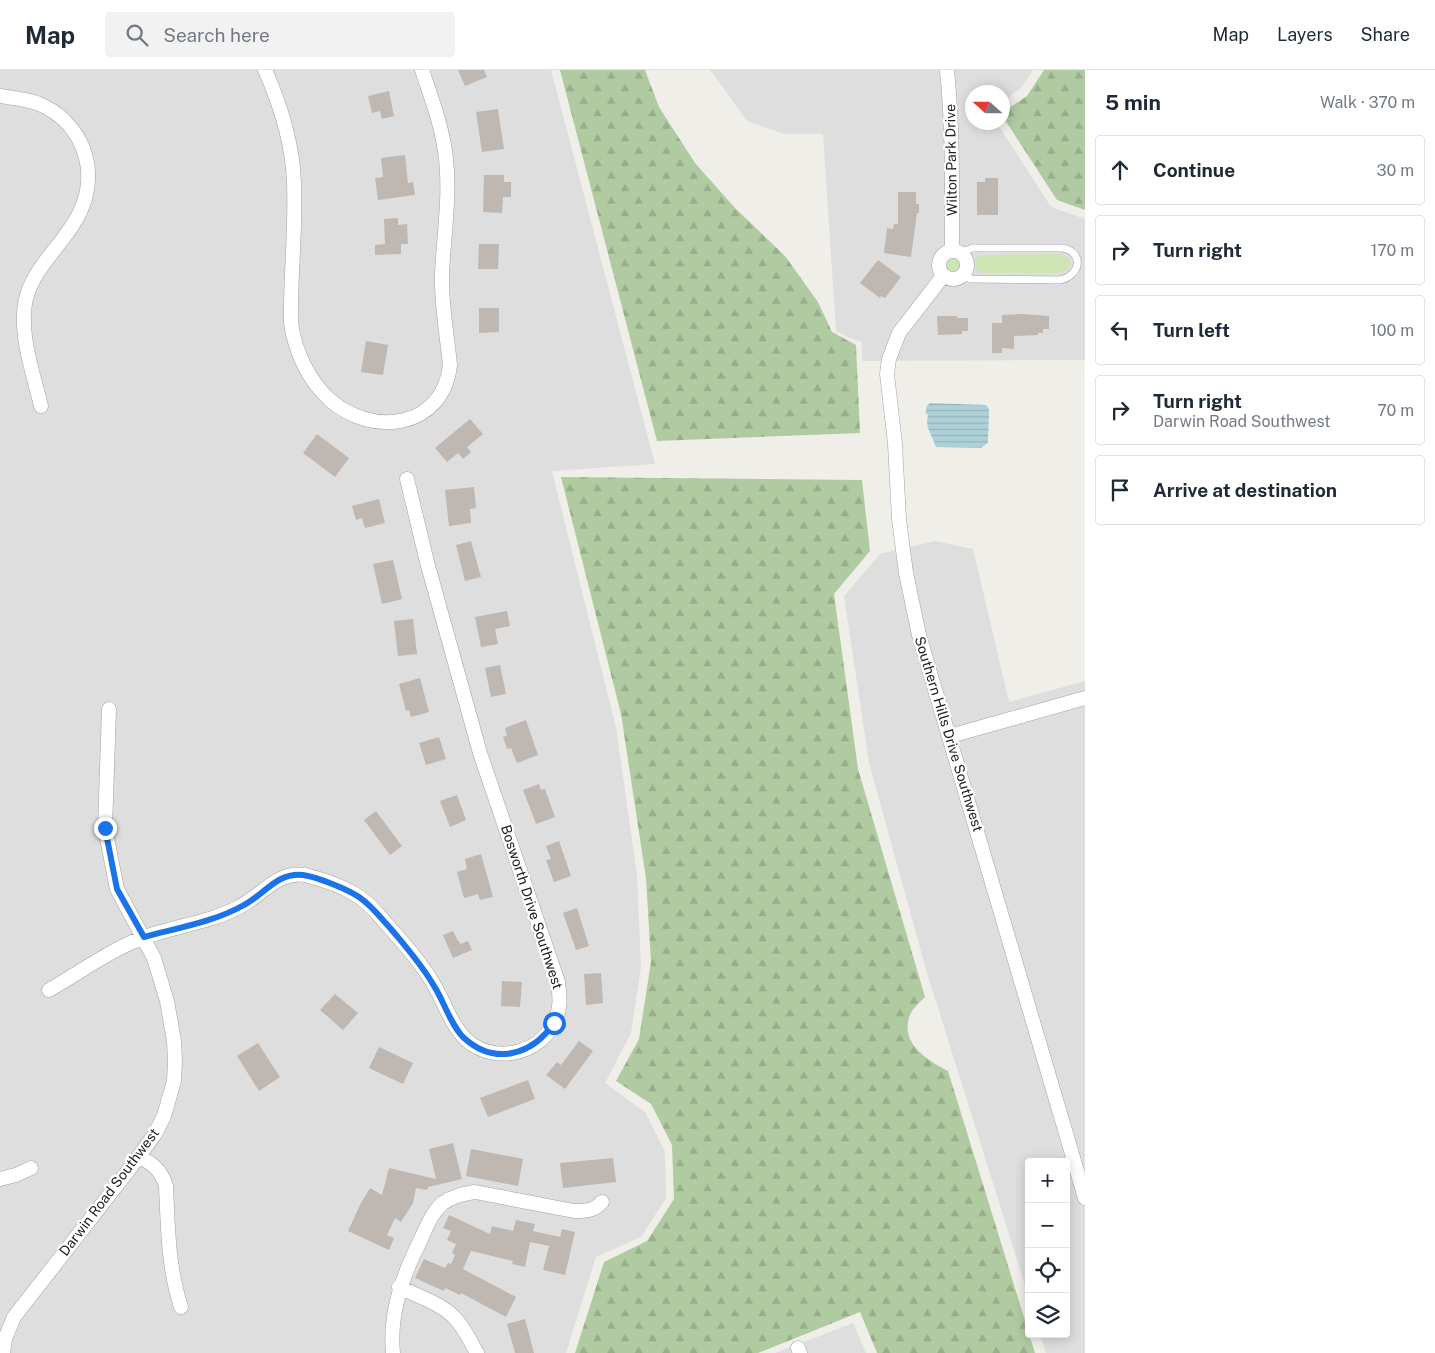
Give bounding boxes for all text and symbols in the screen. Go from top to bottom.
search box [105,12,455,57]
text: Map [25,21,75,49]
icon: search [123,21,151,49]
text: Search here [163,24,270,46]
text: Map [1213,24,1249,45]
text: Layers [1277,24,1333,45]
text: Share [1361,24,1410,45]
north arrow [965,85,1010,130]
text: 5 min [1105,90,1161,115]
text: Walk · 370 m [1320,93,1415,112]
street label: Wilton Park Drive [942,104,960,216]
icon: ahead [1106,156,1134,184]
text: Continue [1153,159,1235,181]
text: 30 m [1377,161,1414,180]
icon: right [1106,236,1134,264]
text: Turn right [1153,239,1242,261]
text: 170 m [1371,241,1414,260]
icon: left [1106,316,1134,344]
text: Turn left [1153,319,1230,341]
text: 100 m [1370,321,1414,340]
text: Turn right [1153,390,1242,412]
icon: right [1106,396,1134,424]
text: 70 m [1377,401,1414,420]
text: Darwin Road Southwest [1153,412,1331,431]
icon: arrive [1106,476,1134,504]
text: Arrive at destination [1153,479,1337,501]
street label: Southern Hills Drive Southwest [912,635,986,833]
route end [94,817,117,840]
street label: Bosworth Drive Southwest [498,823,566,991]
route start [543,1012,566,1035]
street label: Darwin Road Southwest [56,1125,162,1259]
map controls [1025,1158,1070,1338]
button: + [1025,1158,1070,1203]
button: − [1025,1203,1070,1248]
button: locate [1025,1248,1070,1293]
button: layers [1025,1293,1070,1338]

